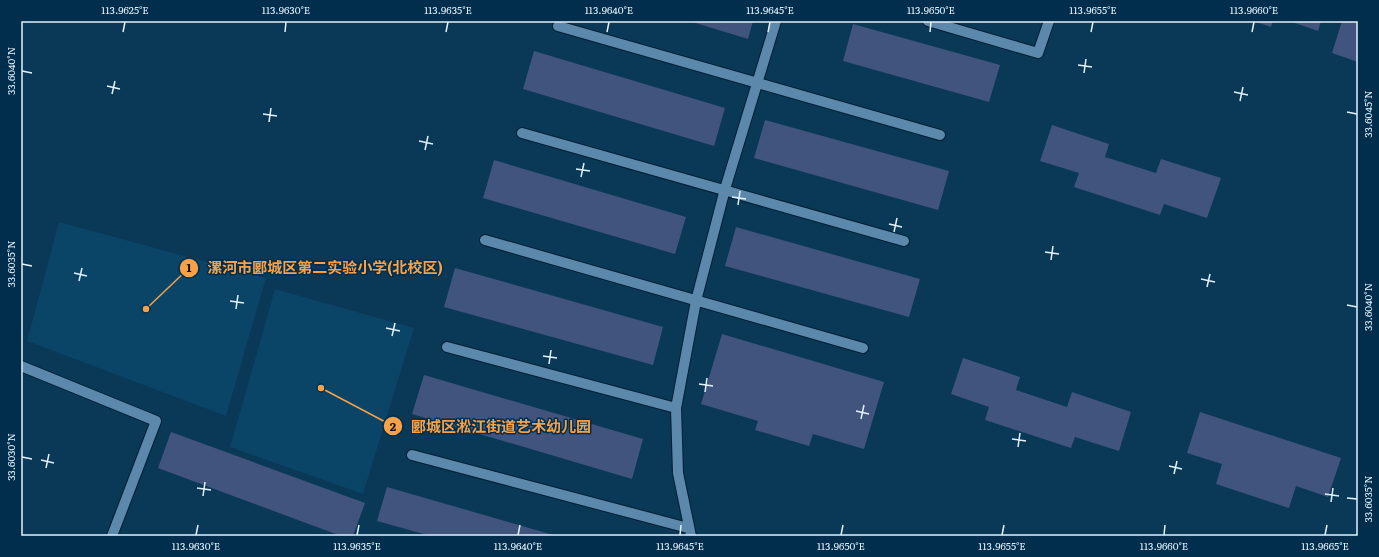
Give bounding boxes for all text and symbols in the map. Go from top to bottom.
text: 113.9625°E [101,2,149,17]
text: 113.9630°E [262,2,310,17]
text: 113.9635°E [424,2,472,17]
text: 113.9640°E [585,2,633,17]
text: 113.9645°E [746,2,794,17]
text: 113.9650°E [907,2,955,17]
text: 113.9655°E [1069,2,1117,17]
text: 113.9660°E [1230,2,1278,17]
text: 33.6040°N [3,47,18,95]
text: 33.6045°N [1360,90,1375,138]
text: 33.6035°N [3,241,18,287]
callout: 漯河市郾城区第二实验小学(北校区) [179,254,451,281]
text: 漯河市郾城区第二实验小学(北校区) [207,255,443,278]
text: 1 [187,258,192,276]
text: 33.6040°N [1360,283,1375,331]
callout: 郾城区淞江街道艺术幼儿园 [383,413,599,440]
text: 郾城区淞江街道艺术幼儿园 [411,414,591,437]
text: 2 [390,417,397,435]
text: 33.6030°N [3,433,18,481]
text: 33.6035°N [1360,476,1375,522]
text: 113.9630°E [172,538,220,553]
text: 113.9635°E [333,538,381,553]
text: 113.9640°E [494,538,542,553]
text: 113.9645°E [656,538,704,553]
text: 113.9650°E [817,538,865,553]
text: 113.9655°E [978,538,1026,553]
text: 113.9660°E [1140,538,1188,553]
text: 113.9665°E [1301,538,1349,553]

